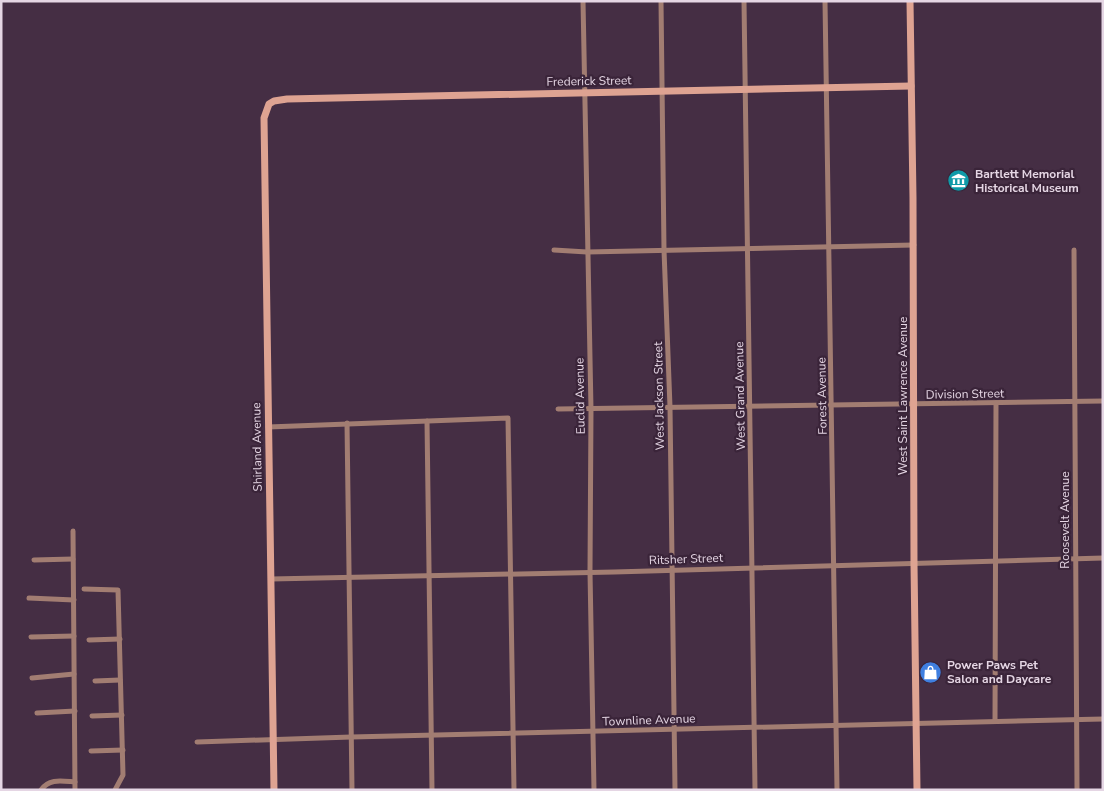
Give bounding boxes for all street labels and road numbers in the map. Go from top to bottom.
street label: Frederick Street [546,72,632,90]
street label: West Saint Lawrence Avenue [895,317,911,475]
street label: West Jackson Street [650,341,668,450]
street label: West Grand Avenue [731,341,749,451]
street label: Forest Avenue [813,357,831,435]
street label: Euclid Avenue [571,358,589,434]
street label: Division Street [926,385,1005,403]
street label: Shirland Avenue [248,402,266,492]
street label: Roosevelt Avenue [1057,471,1073,569]
street label: Ritsher Street [649,550,724,568]
street label: Townline Avenue [602,710,696,730]

